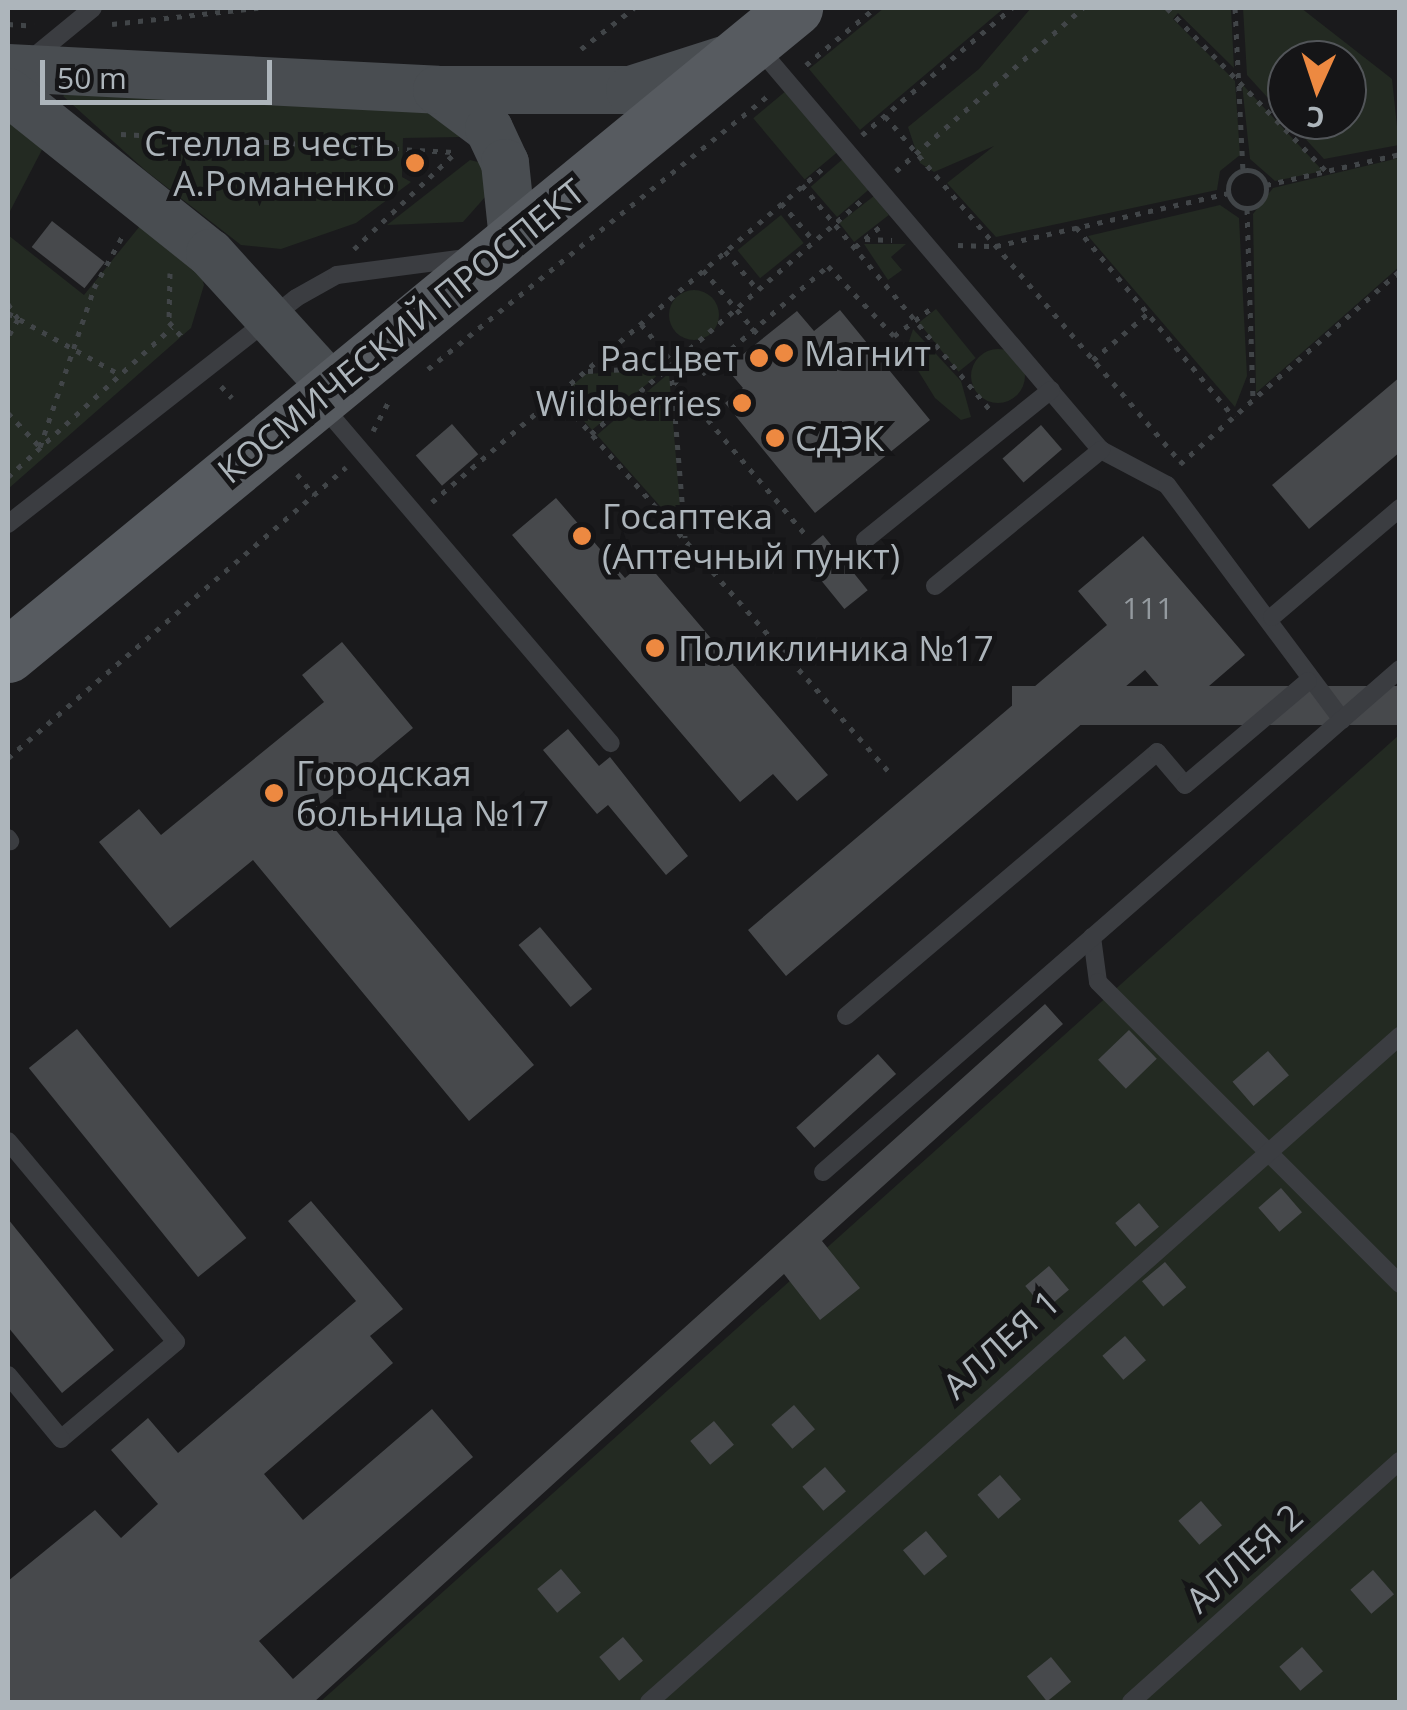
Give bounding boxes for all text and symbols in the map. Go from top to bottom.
scale bar [45,40,278,102]
north arrow [1267,40,1367,140]
text: 50 m [57,57,127,98]
text: С [1306,99,1325,137]
place label: Стелла в честь А.Романенко [144,122,395,204]
marker: Стелла в честь А.Романенко [404,152,426,174]
street label: КОСМИЧЕСКИЙ ПРОСПЕКТ [209,170,593,492]
place label: Магнит [804,332,931,374]
place label: РасЦвет [600,337,739,379]
marker: Магнит [773,342,795,364]
marker: РасЦвет [748,347,770,369]
place label: Wildberries [536,382,722,424]
marker: Wildberries [731,392,753,414]
place label: СДЭК [795,417,884,459]
marker: СДЭК [764,427,786,449]
place label: Госаптека (Аптечный пункт) [602,495,900,577]
marker: Госаптека (Аптечный пункт) [571,525,593,547]
house number: 111 [1122,590,1174,626]
place label: Поликлиника №17 [678,627,994,669]
marker: Поликлиника №17 [642,635,668,661]
place label: Городская больница №17 [296,752,549,834]
marker: Городская больница №17 [261,780,287,806]
street label: АЛЛЕЯ 1 [934,1281,1068,1407]
street label: АЛЛЕЯ 2 [1177,1495,1311,1621]

